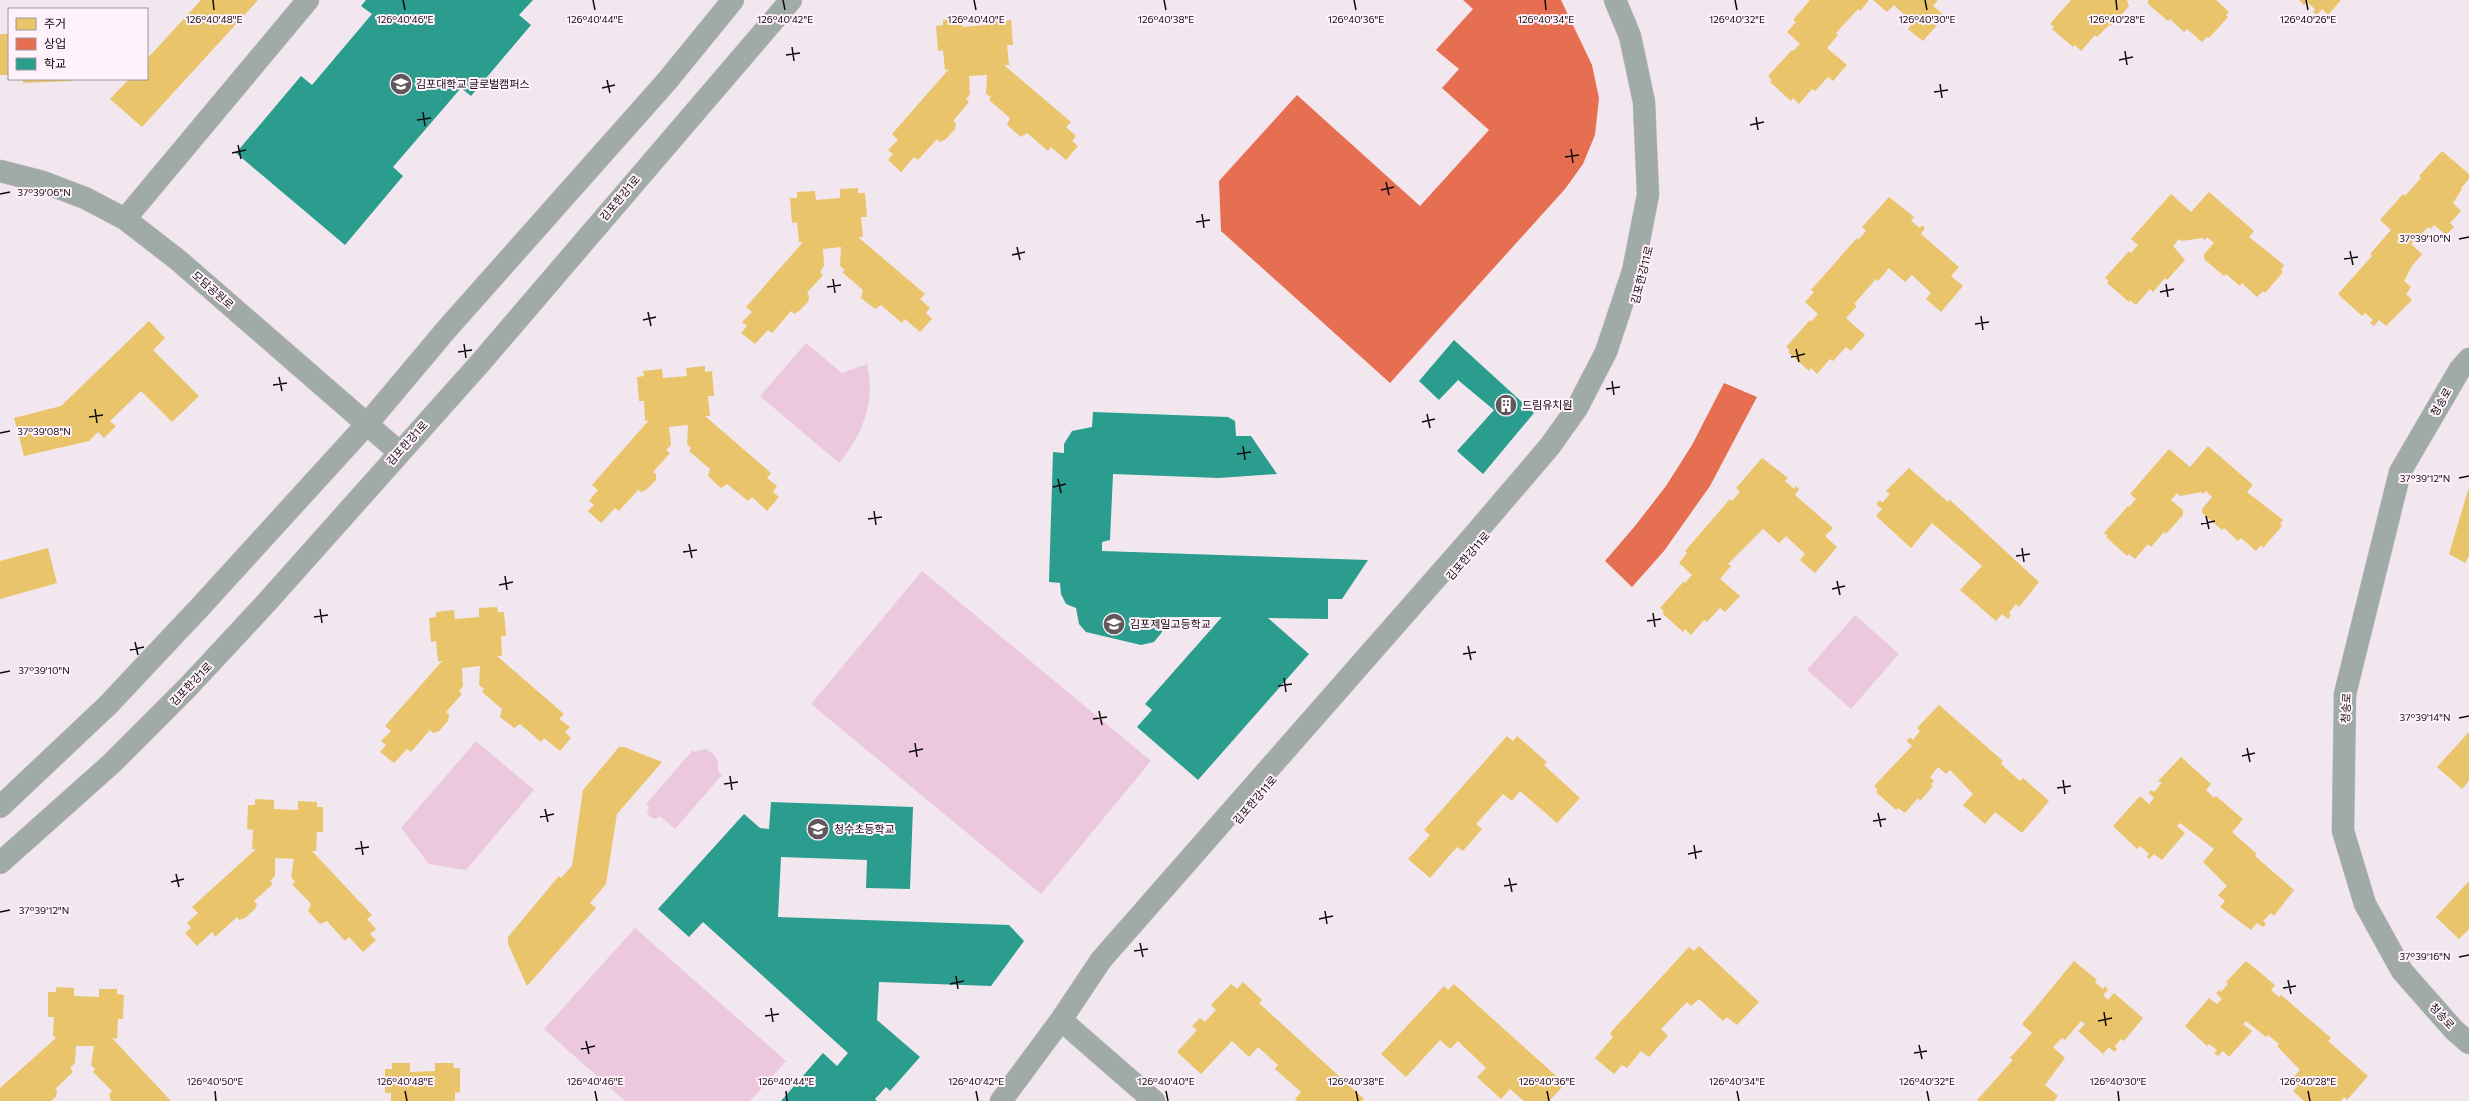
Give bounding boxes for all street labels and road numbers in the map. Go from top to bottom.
street label: 김포한강1로 [597,172,642,223]
street label: 김포한강11로 [1628,244,1655,306]
street label: 모담공원로 [190,268,237,311]
street label: 청송로 [2427,385,2454,418]
street label: 김포한강1로 [383,418,430,468]
street label: 김포한강11로 [1443,529,1492,583]
street label: 김포한강1로 [167,659,215,708]
street label: 청송로 [2338,692,2353,723]
street label: 김포한강11로 [1230,773,1279,827]
street label: 청송로 [2427,1000,2457,1031]

